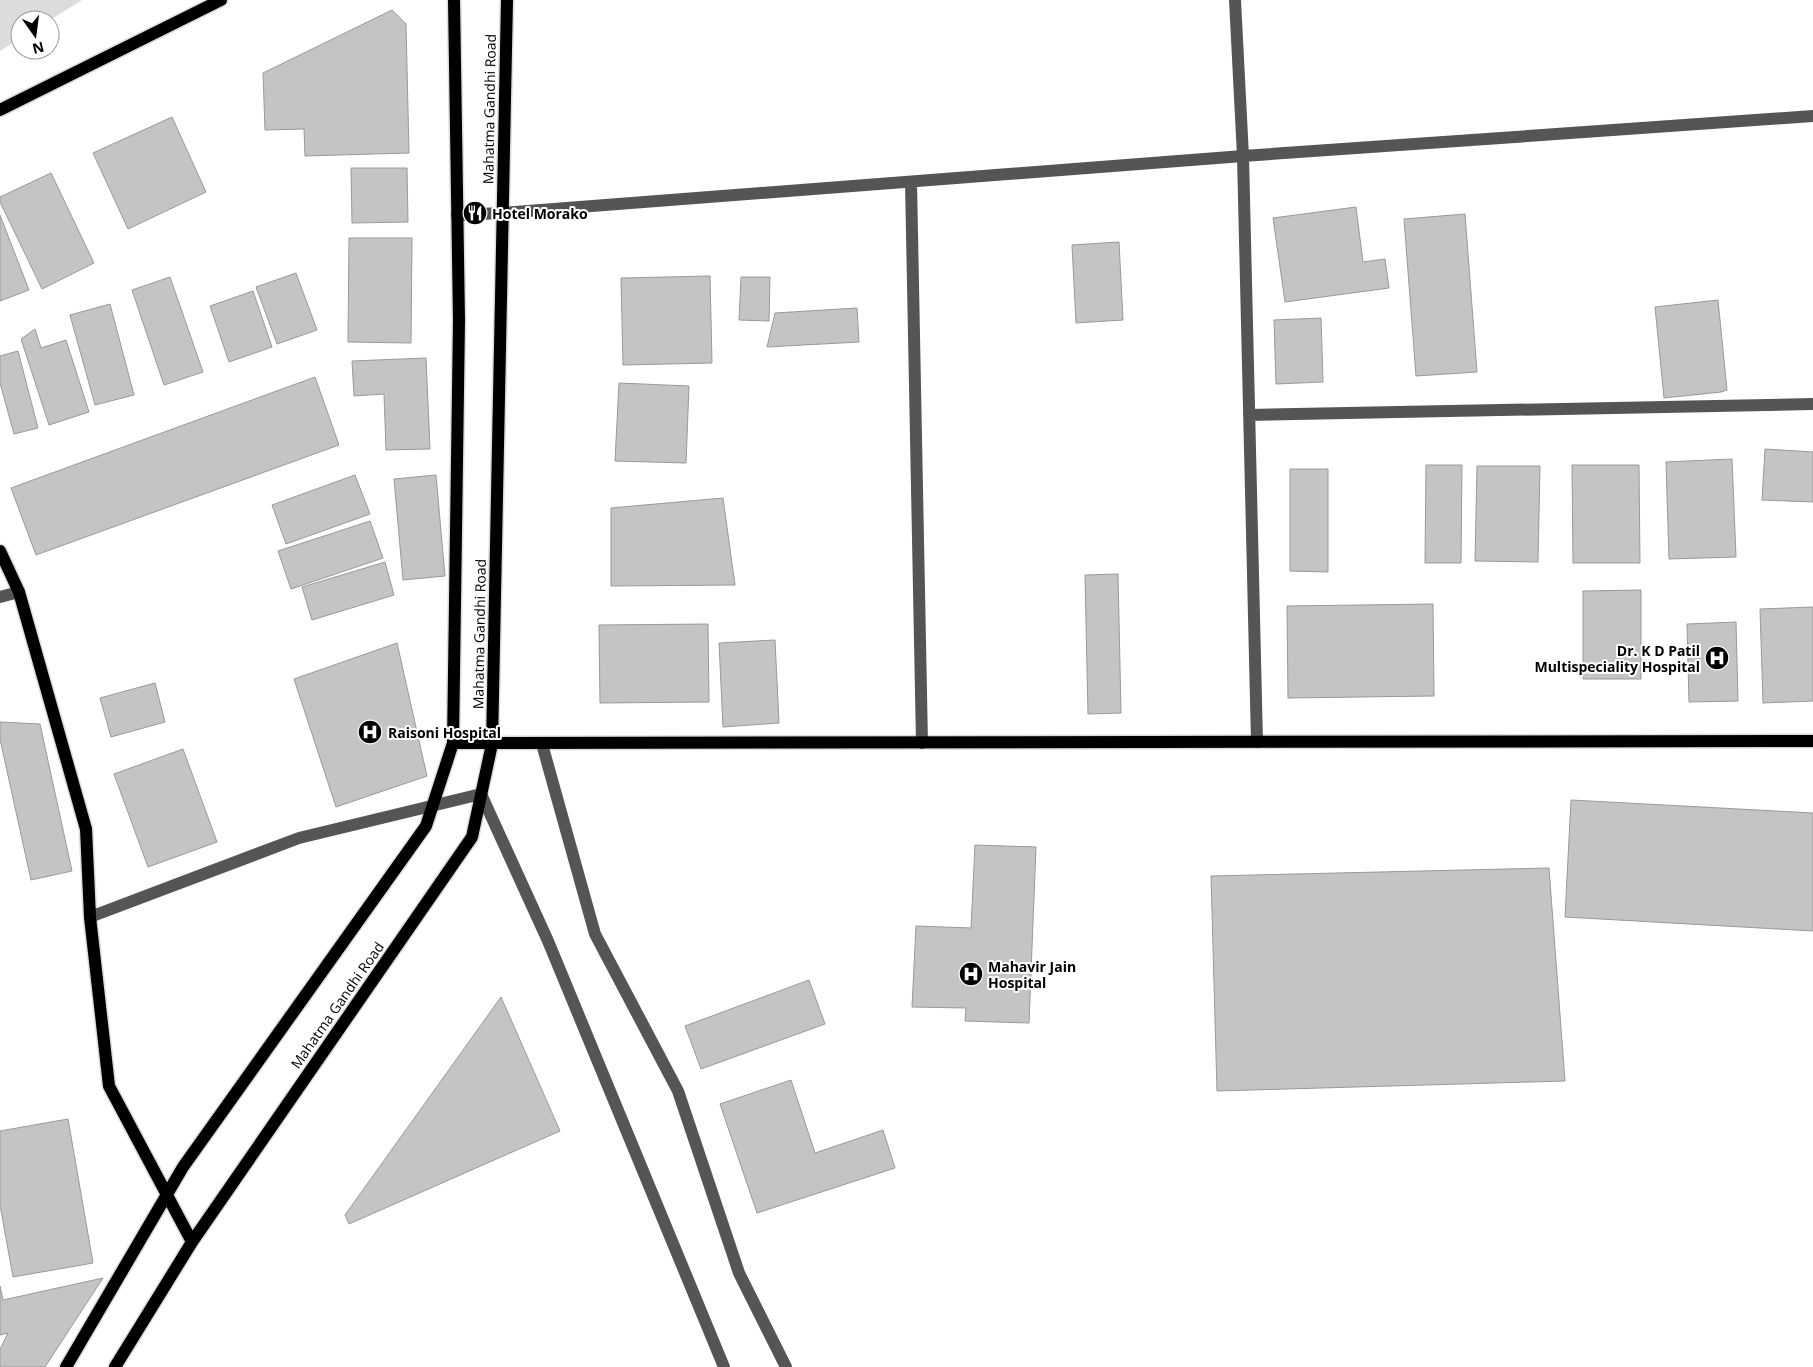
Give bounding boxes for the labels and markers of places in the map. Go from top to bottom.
restaurant icon: Hotel Morako [462,200,488,226]
place label: Hotel Morako [492,204,588,223]
place label: Dr. K D Patil Multispeciality Hospital [1534,641,1700,676]
hospital icon: Dr. K D Patil Multispeciality Hospital [1704,645,1730,671]
hospital icon: Raisoni Hospital [357,719,383,745]
place label: Raisoni Hospital [388,723,501,742]
place label: Mahavir Jain Hospital [988,957,1076,992]
hospital icon: Mahavir Jain Hospital [958,961,984,987]

